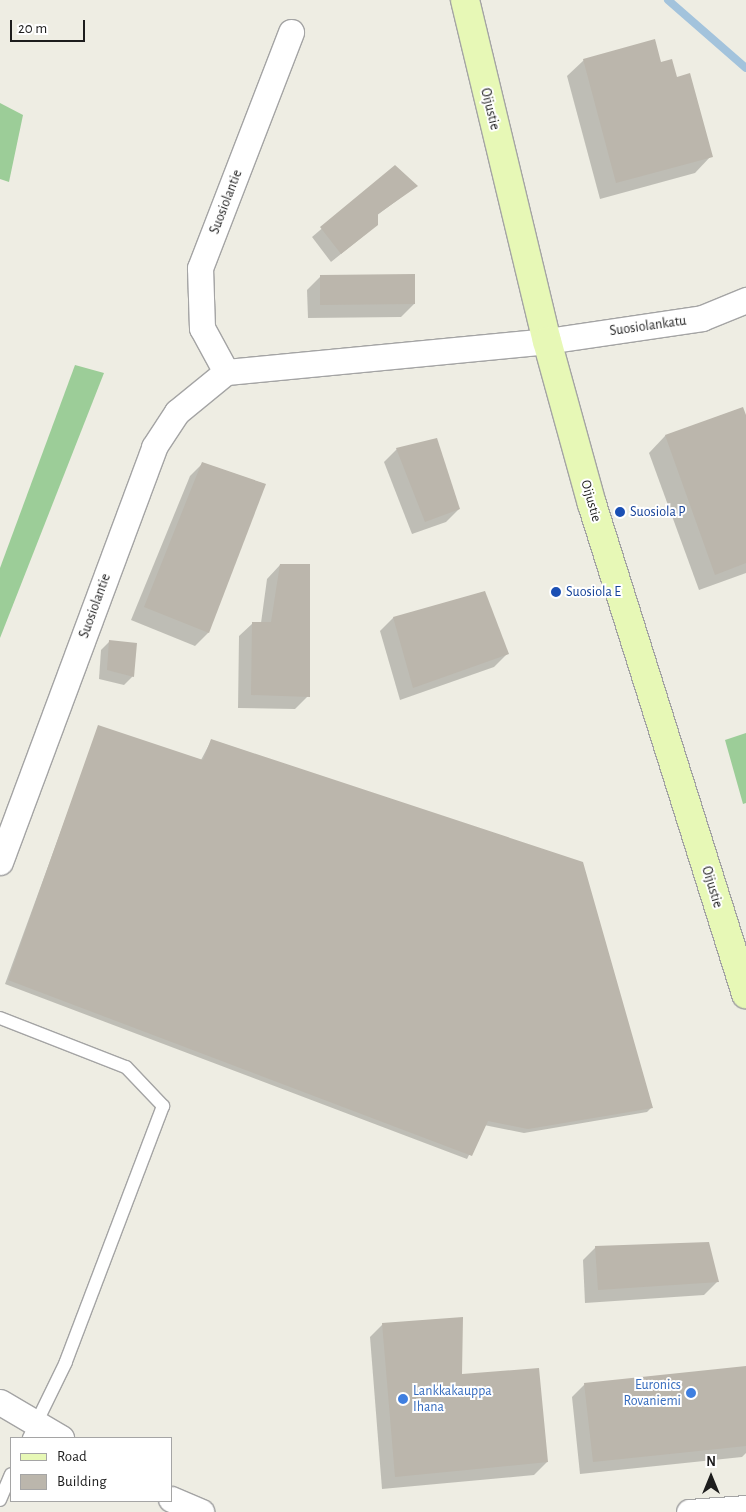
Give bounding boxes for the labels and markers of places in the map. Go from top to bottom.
place label: Suosiola P [630,504,686,520]
marker: Suosiola P [614,506,626,518]
place label: Suosiola E [566,584,621,600]
marker: Suosiola E [550,586,562,598]
place label: Euronics Rovaniemi [623,1377,681,1410]
place label: Lankkakauppa Ihana [413,1383,492,1415]
marker: Euronics Rovaniemi [685,1387,697,1399]
marker: Lankkakauppa Ihana [397,1393,409,1405]

